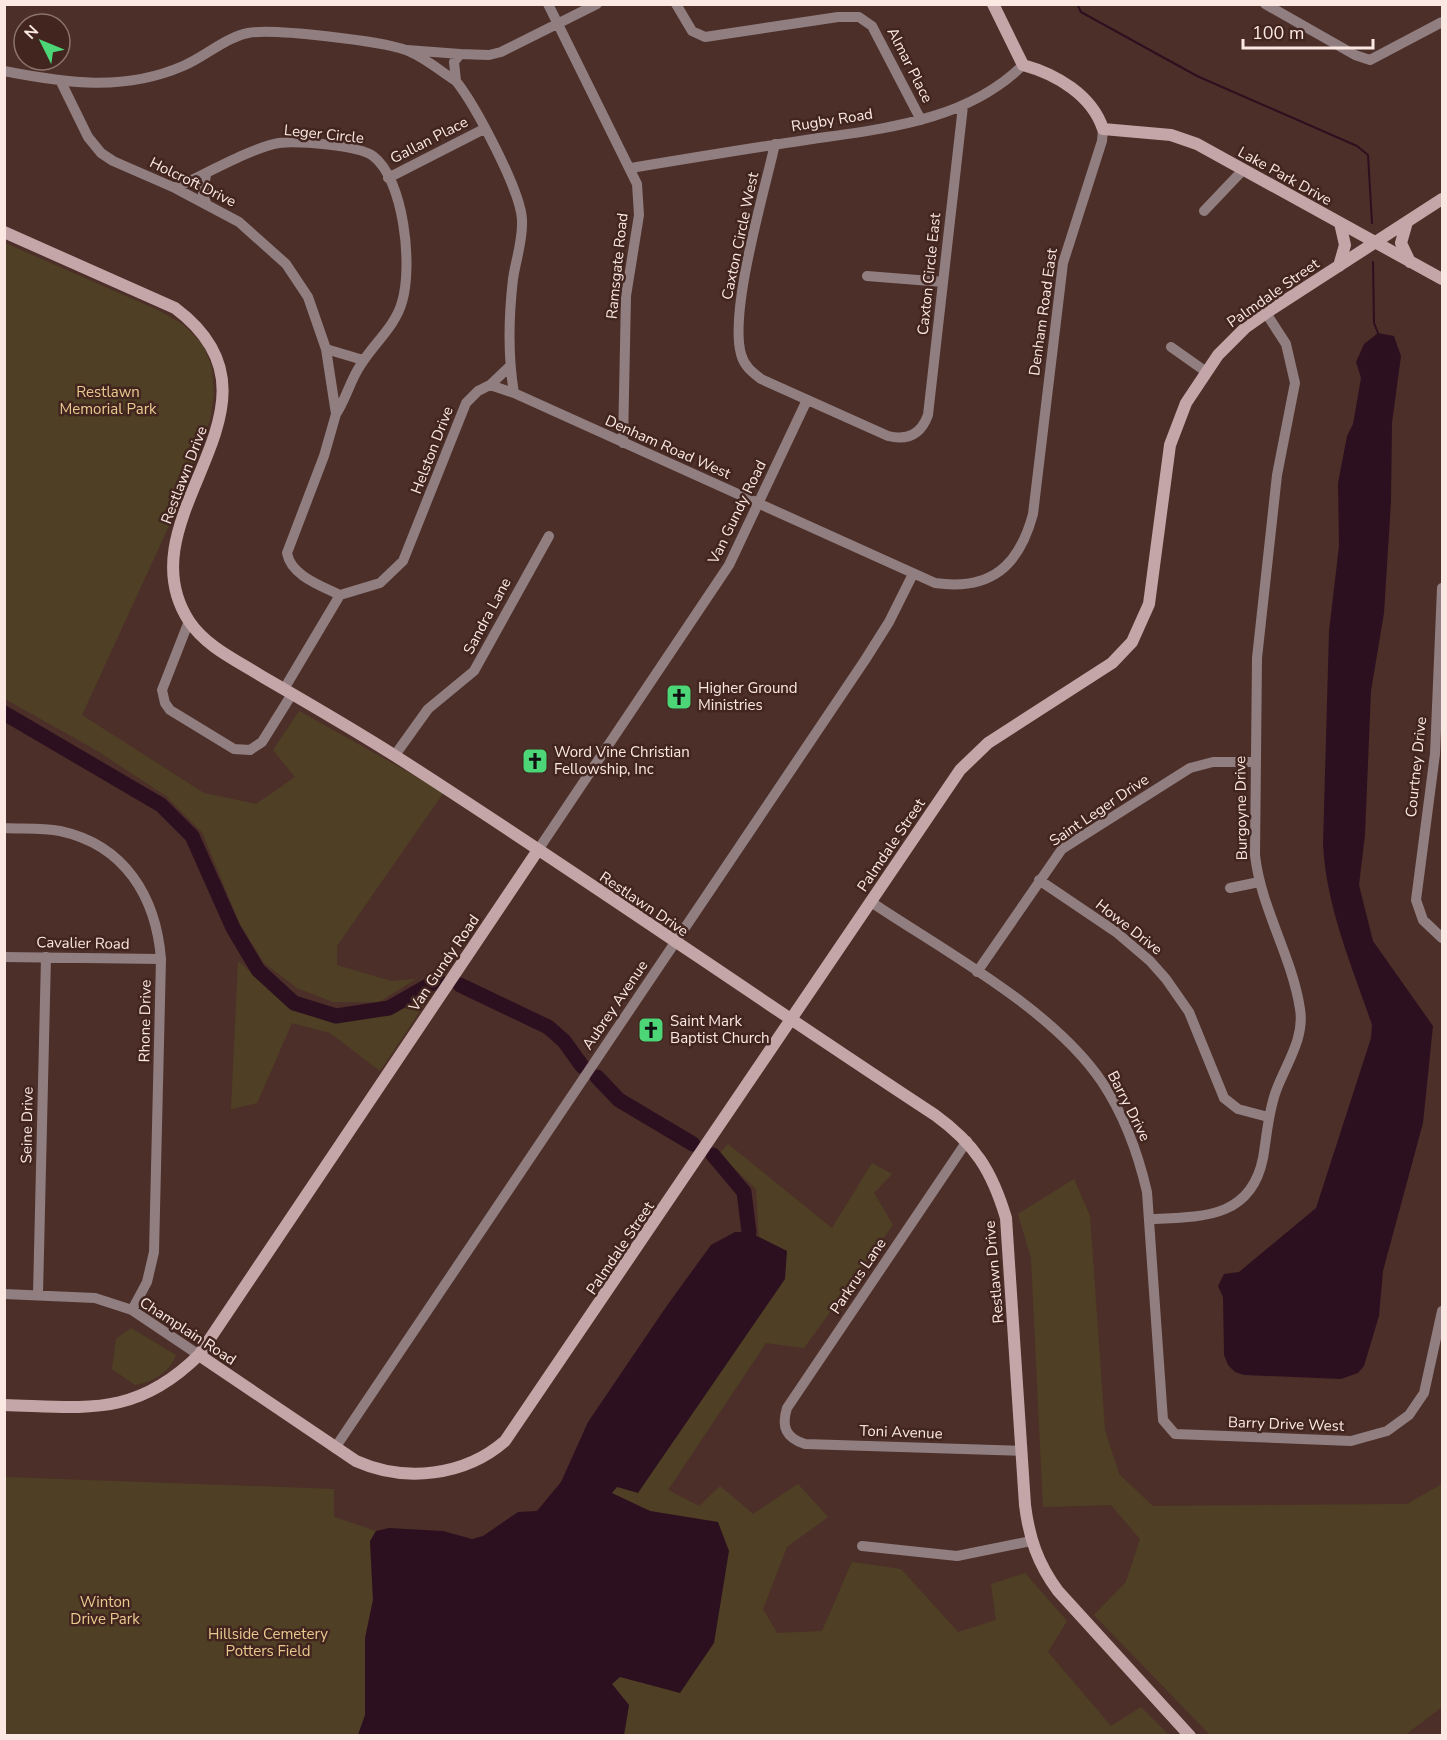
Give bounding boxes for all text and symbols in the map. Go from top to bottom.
north arrow [12,12,72,72]
scale bar [1243,12,1374,50]
text: N [20,21,44,44]
text: 100 m [1252,21,1304,45]
street label: Almar Place [882,24,938,106]
street label: Rugby Road [790,104,874,136]
street label: Gallan Place [387,112,471,168]
street label: Leger Circle [283,120,365,148]
street label: Lake Park Drive [1234,142,1336,210]
street label: Holcroft Drive [146,152,240,212]
street label: Caxton Circle West [717,170,763,301]
street label: Caxton Circle East [913,211,945,336]
street label: Ramsgate Road [601,212,633,320]
street label: Denham Road East [1024,246,1062,377]
street label: Palmdale Street [1223,253,1324,332]
park label: Restlawn Memorial Park [59,382,157,419]
street label: Helston Drive [406,403,458,497]
street label: Denham Road West [602,410,735,484]
street label: Restlawn Drive [156,423,212,527]
street label: Van Gundy Road [703,457,771,568]
street label: Sandra Lane [458,574,516,658]
place label: Higher Ground Ministries [698,678,798,715]
church icon: Higher Ground Ministries [664,682,694,712]
street label: Courtney Drive [1401,716,1431,818]
place label: Word Vine Christian Fellowship, Inc [554,742,690,779]
church icon: Word Vine Christian Fellowship, Inc [520,746,550,776]
street label: Burgoyne Drive [1230,756,1252,860]
street label: Saint Leger Drive [1045,769,1153,851]
street label: Palmdale Street [852,794,930,895]
street label: Restlawn Drive [596,867,692,941]
street label: Howe Drive [1091,895,1167,959]
street label: Van Gundy Road [404,911,484,1016]
street label: Cavalier Road [36,932,130,954]
street label: Aubrey Avenue [578,956,652,1054]
street label: Rhone Drive [134,979,156,1063]
place label: Saint Mark Baptist Church [670,1011,770,1048]
church icon: Saint Mark Baptist Church [636,1015,666,1045]
street label: Barry Drive [1103,1067,1155,1145]
street label: Seine Drive [16,1087,38,1163]
street label: Palmdale Street [581,1197,659,1298]
street label: Restlawn Drive [980,1220,1008,1324]
street label: Parkrus Lane [825,1234,891,1318]
street label: Champlain Road [136,1292,240,1370]
street label: Barry Drive West [1228,1412,1345,1436]
street label: Toni Avenue [859,1421,943,1443]
park label: Winton Drive Park [70,1592,140,1629]
park label: Hillside Cemetery Potters Field [208,1624,328,1661]

